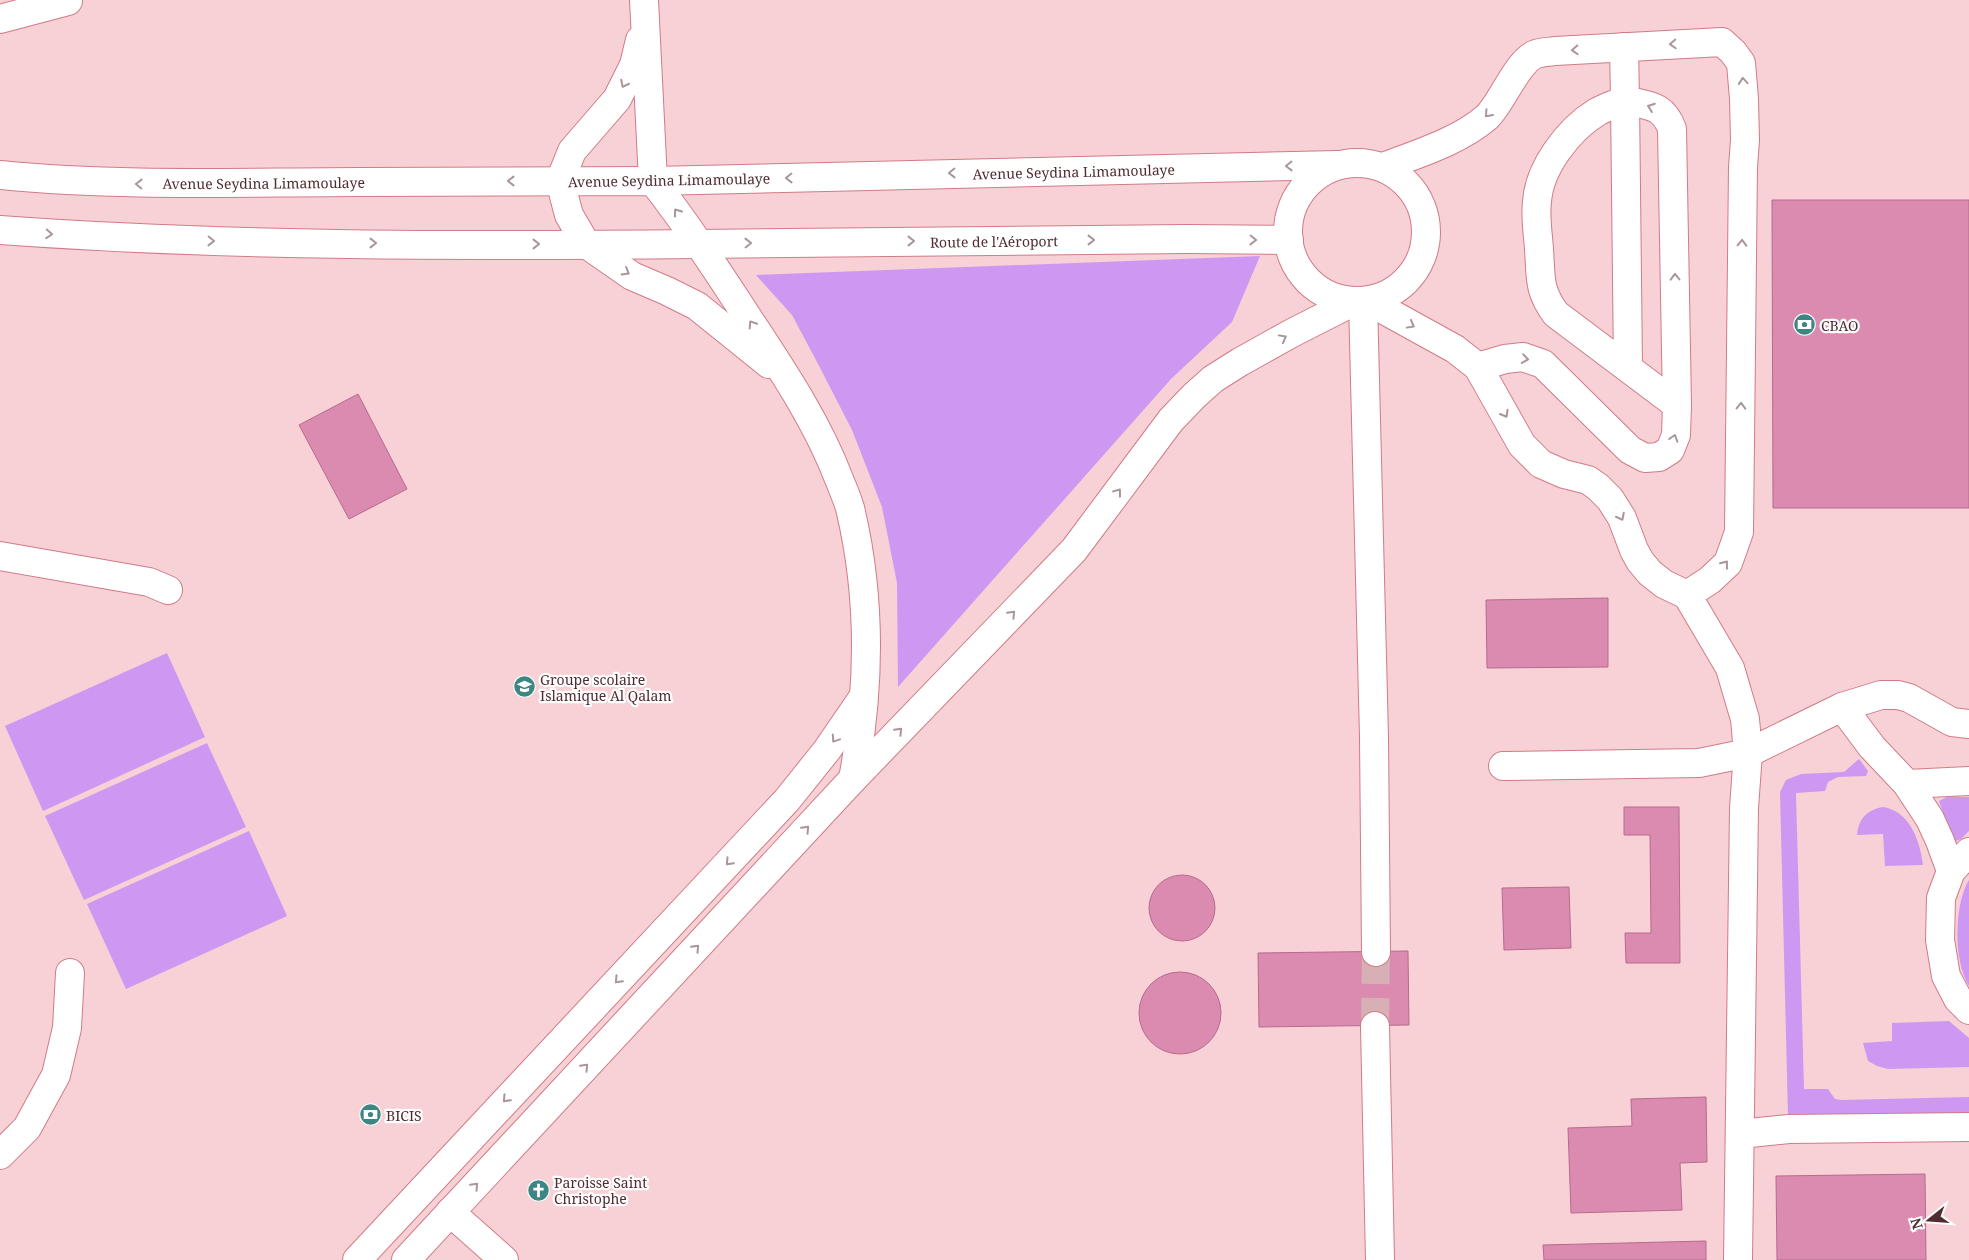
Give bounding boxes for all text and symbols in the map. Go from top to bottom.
one-way arrow [1669,39,1677,50]
one-way arrow [1571,44,1579,55]
one-way arrow [1737,76,1748,84]
one-way arrow [620,79,630,88]
one-way arrow [1647,103,1656,113]
one-way arrow [1485,108,1494,117]
street label: Avenue Seydina Limamoulaye [972,159,1175,183]
one-way arrow [1285,161,1292,171]
one-way arrow [947,168,955,179]
street label: Avenue Seydina Limamoulaye [568,169,770,191]
street label: Avenue Seydina Limamoulaye [163,172,365,193]
one-way arrow [785,172,793,183]
one-way arrow [507,176,515,186]
one-way arrow [135,179,142,189]
one-way arrow [674,208,683,218]
one-way arrow [45,228,53,239]
street label: Route de l'Aéroport [930,231,1058,251]
one-way arrow [1087,235,1095,245]
one-way arrow [1250,235,1257,245]
one-way arrow [207,236,215,247]
one-way arrow [908,236,915,246]
one-way arrow [370,238,378,248]
one-way arrow [745,238,753,248]
one-way arrow [532,239,540,249]
one-way arrow [1737,239,1747,246]
one-way arrow [621,265,630,275]
one-way arrow [1669,272,1680,280]
bank icon: CBAO [1793,313,1817,337]
place label: CBAO [1821,316,1858,335]
one-way arrow [1406,319,1415,329]
one-way arrow [749,321,759,330]
one-way arrow [1277,334,1286,344]
one-way arrow [1521,354,1530,364]
one-way arrow [1736,401,1746,409]
one-way arrow [1498,409,1508,418]
one-way arrow [1668,435,1678,443]
one-way arrow [1112,488,1121,498]
one-way arrow [1615,512,1625,521]
one-way arrow [1719,561,1728,570]
one-way arrow [1006,611,1015,620]
place label: Groupe scolaire Islamique Al Qalam [540,670,672,705]
school or university icon: Groupe scolaire Islamique Al Qalam [512,675,536,699]
one-way arrow [893,728,902,737]
one-way arrow [832,733,841,743]
one-way arrow [800,825,809,834]
one-way arrow [726,856,735,865]
one-way arrow [690,944,699,953]
one-way arrow [615,975,624,984]
one-way arrow [579,1063,588,1072]
one-way arrow [503,1093,512,1102]
bank icon: BICIS [358,1103,382,1127]
place label: BICIS [386,1106,422,1125]
place label: Paroisse Saint Christophe [554,1173,647,1208]
church icon: Paroisse Saint Christophe [526,1178,550,1202]
one-way arrow [469,1182,478,1191]
north arrow [1904,1195,1954,1245]
text: N [1905,1216,1927,1232]

